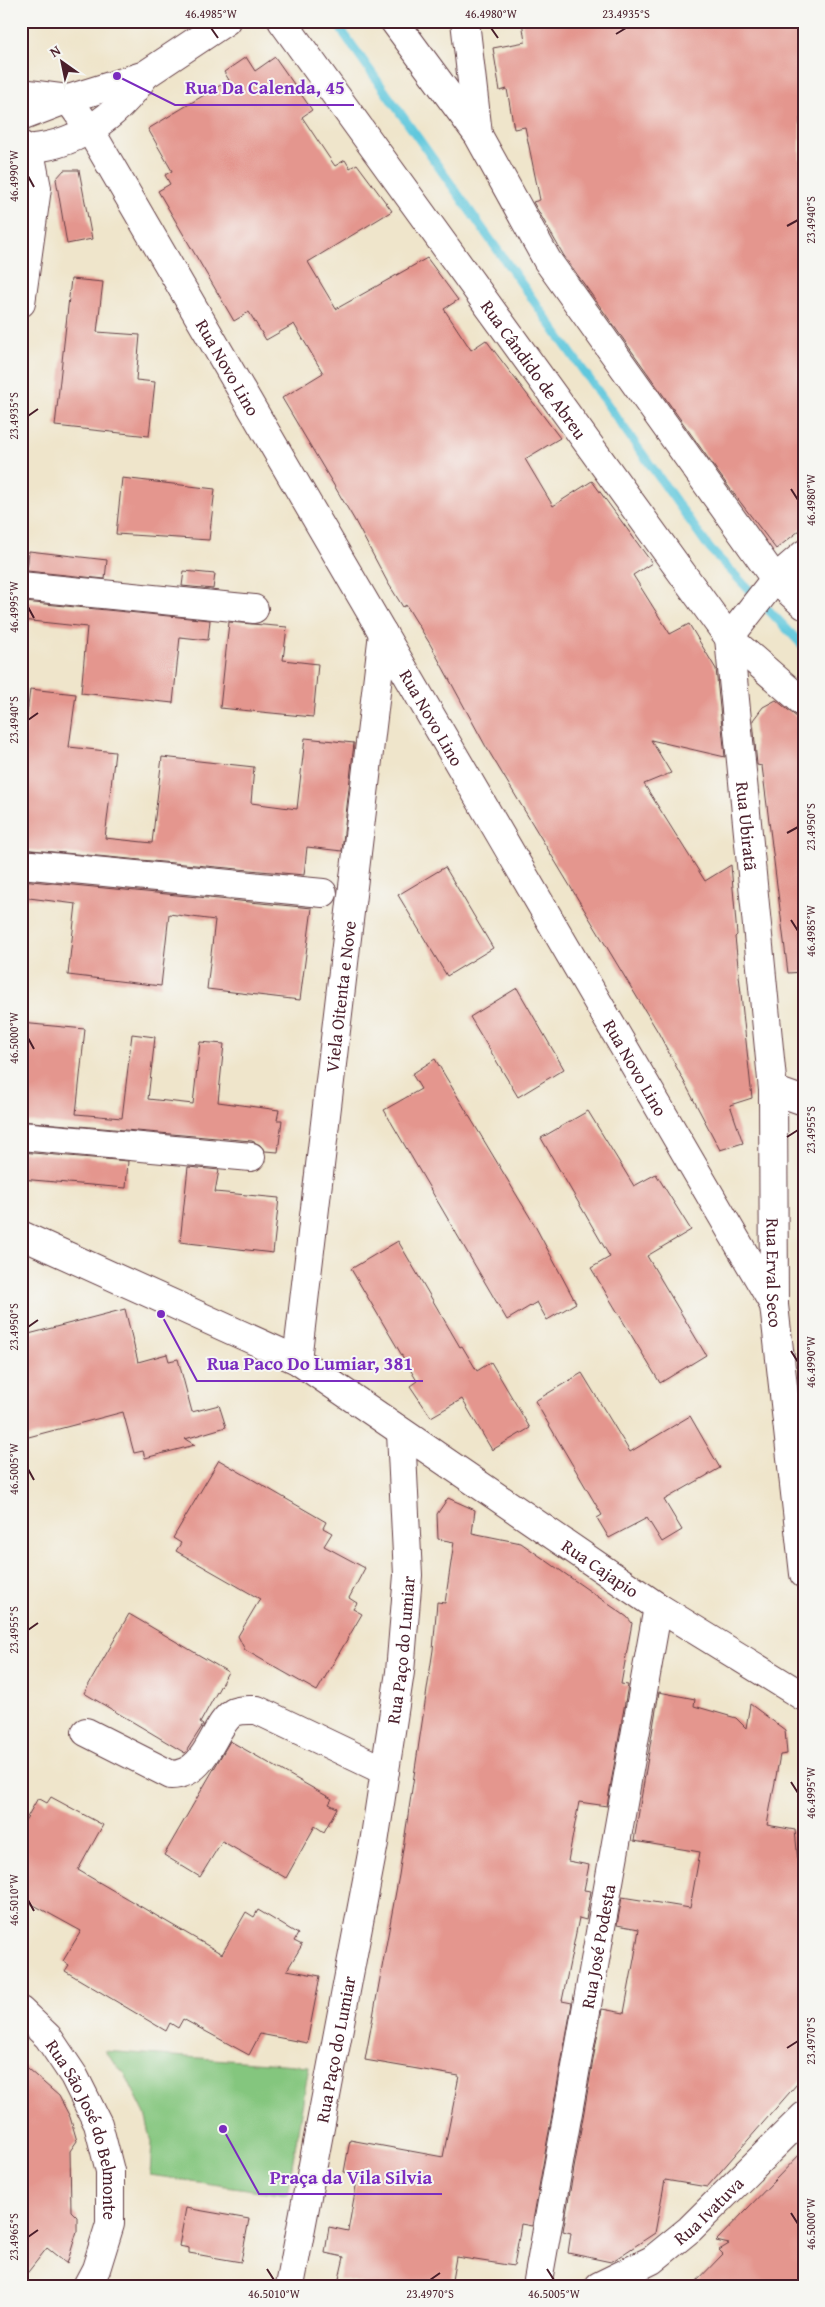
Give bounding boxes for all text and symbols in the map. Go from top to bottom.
text: 46.4985°W [185,5,238,22]
text: 46.4980°W [465,5,518,22]
text: 23.4935°S [602,5,650,22]
north arrow [38,38,88,88]
text: N [46,40,65,62]
callout: Rua Da Calenda, 45 [175,71,354,105]
text: Rua Da Calenda, 45 [185,73,345,101]
text: 46.4990°W [5,149,22,202]
text: 23.4940°S [802,196,819,244]
street label: Rua Cândido de Abreu [475,294,594,445]
street label: Rua Novo Lino [189,314,267,421]
text: 23.4935°S [5,392,22,440]
text: 46.4980°W [802,473,819,526]
text: 46.4995°W [5,580,22,633]
street label: Rua Novo Lino [393,664,471,771]
text: 23.4940°S [5,696,22,744]
street label: Rua Ubiratã [730,780,765,872]
text: 23.4950°S [802,803,819,851]
text: 46.4985°W [802,904,819,957]
street label: Viela Oitenta e Nove [318,919,362,1074]
text: 46.5000°W [5,1011,22,1064]
street label: Rua Novo Lino [597,1014,675,1121]
text: 23.4955°S [802,1106,819,1154]
street label: Rua Erval Seco [760,1218,790,1329]
text: 23.4950°S [5,1303,22,1351]
text: 46.4990°W [802,1335,819,1388]
callout: Rua Paco Do Lumiar, 381 [197,1347,423,1381]
text: Rua Paco Do Lumiar, 381 [207,1349,413,1377]
text: 46.5005°W [5,1442,22,1495]
street label: Rua Cajapio [557,1532,645,1604]
street label: Rua Paço do Lumiar [379,1574,421,1726]
text: 23.4955°S [5,1606,22,1654]
text: 46.4995°W [802,1766,819,1819]
text: 46.5010°W [5,1873,22,1926]
street label: Rua José Podesta [573,1881,622,2011]
street label: Rua Paço do Lumiar [308,1973,362,2125]
text: 23.4970°S [802,2017,819,2065]
street label: Rua São José do Belmonte [40,2034,124,2220]
callout: Praça da Vila Silvia [259,2160,442,2194]
text: Praça da Vila Silvia [270,2163,432,2191]
street label: Rua Ivatuva [667,2170,750,2251]
text: 46.5000°W [802,2197,819,2250]
text: 23.4965°S [5,2213,22,2261]
text: 46.5010°W [248,2285,301,2302]
text: 23.4970°S [406,2285,454,2302]
text: 46.5005°W [528,2285,581,2302]

